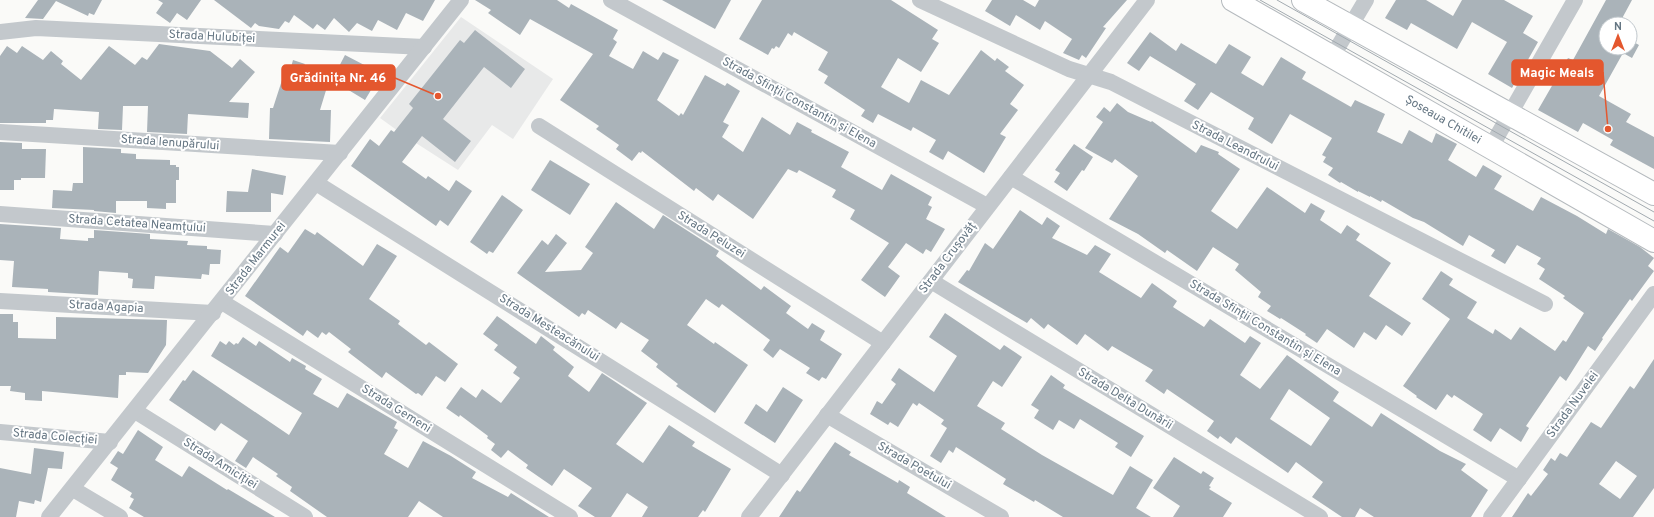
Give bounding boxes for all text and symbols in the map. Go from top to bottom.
north arrow [1598,16,1638,56]
text: N [1614,20,1622,34]
street label: Strada Hulubiței [168,27,256,47]
street label: Strada Sfinții Constantin și Elena [719,54,879,152]
callout: Magic Meals [1512,60,1603,85]
callout: Grădinița Nr. 46 [282,65,395,90]
text: Magic Meals [1520,66,1594,82]
text: Grădinița Nr. 46 [290,71,386,87]
street label: Șoseaua Chitilei [1402,92,1484,148]
street label: Strada Leandrului [1189,117,1281,175]
street label: Strada Ienupărului [120,132,220,154]
street label: Strada Peluzei [674,208,748,262]
street label: Strada Cetatea Neamțului [68,211,206,237]
street label: Strada Marmurei [222,219,290,299]
street label: Strada Crușovăț [916,219,980,297]
street label: Strada Sfinții Constantin și Elena [1186,276,1344,380]
street label: Strada Mesteacănului [496,291,602,365]
street label: Strada Agapia [68,297,144,317]
street label: Strada Delta Dunării [1075,364,1175,434]
street label: Strada Nuvelei [1543,369,1603,441]
street label: Strada Gemeni [358,381,434,437]
street label: Strada Colecției [12,425,98,449]
street label: Strada Amiciției [180,435,260,493]
street label: Strada Poetului [874,438,954,494]

